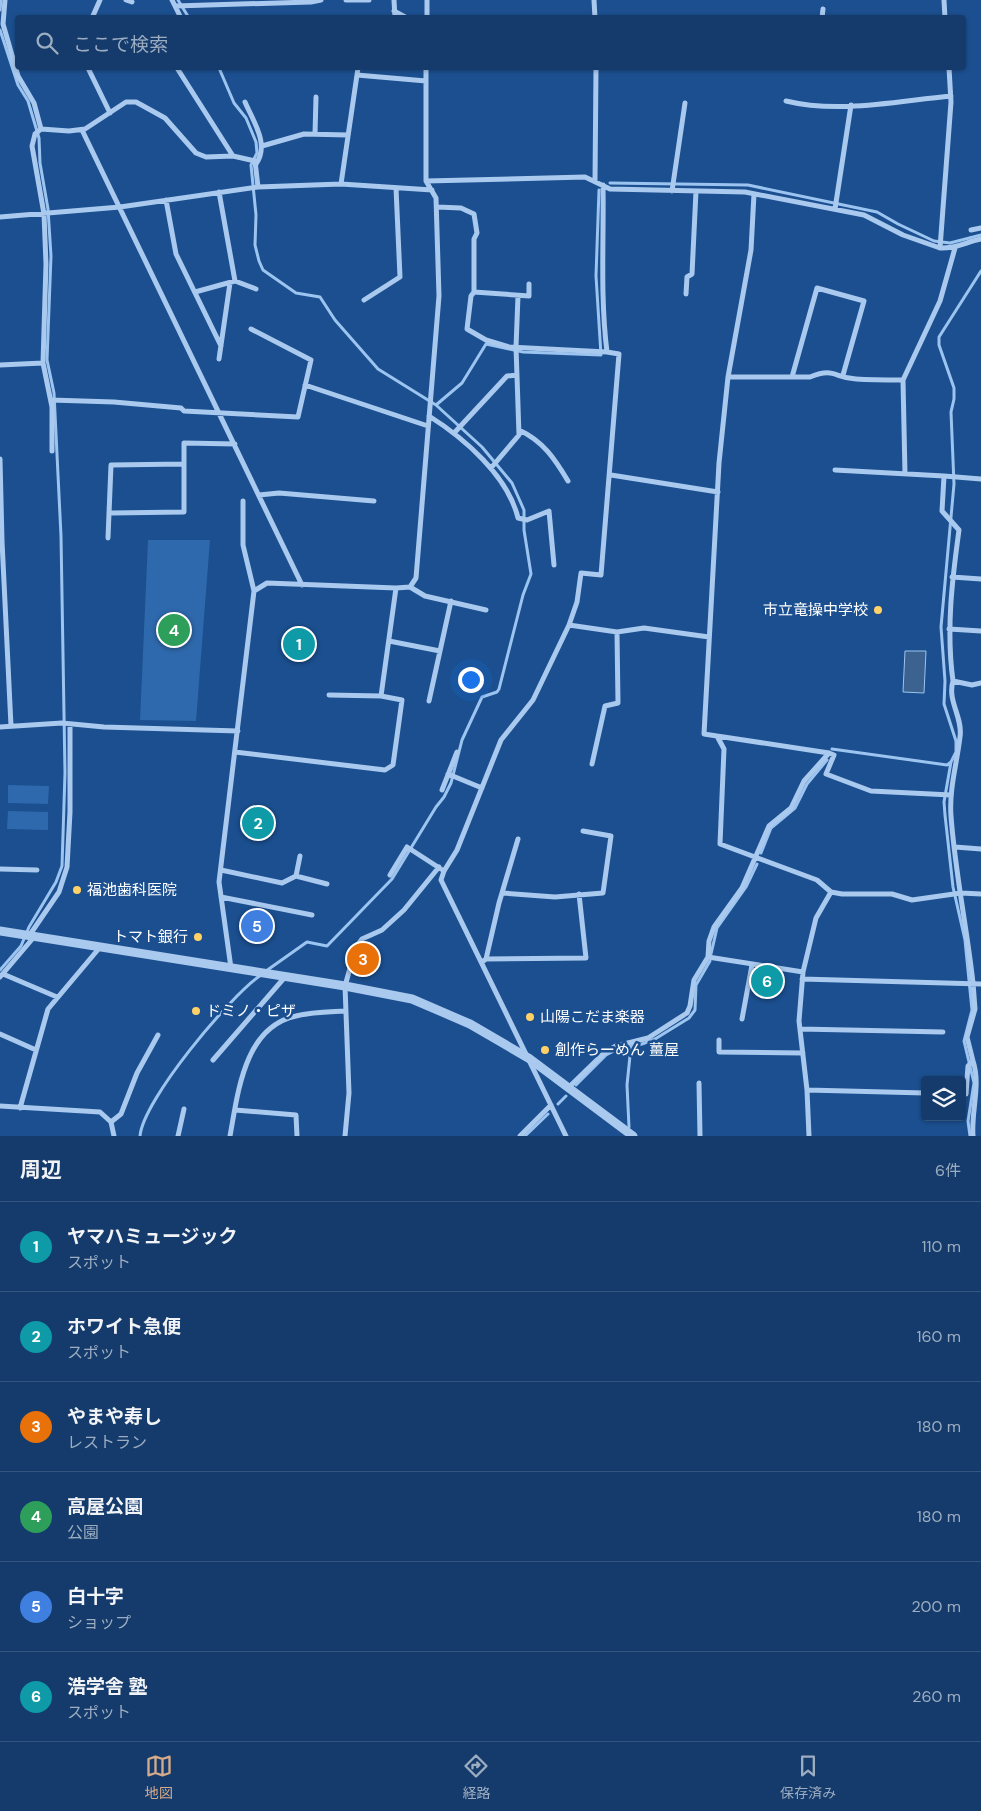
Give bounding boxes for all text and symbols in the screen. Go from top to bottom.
search box [15,15,966,70]
icon: search [33,29,61,57]
text: ここで検索 [73,32,168,57]
place label: 市立竜操中学校 [763,600,868,620]
marker: 市立竜操中学校 [872,604,884,616]
pin: 4 [158,611,190,649]
pin: 1 [283,625,315,663]
your location [458,667,484,693]
pin: 2 [242,804,274,842]
place label: 福池歯科医院 [87,880,177,900]
marker: 福池歯科医院 [71,884,83,896]
pin: 5 [241,907,273,945]
place label: トマト銀行 [113,927,188,947]
marker: トマト銀行 [192,931,204,943]
pin: 3 [347,940,379,978]
pin: 6 [751,962,783,1000]
place label: ドミノ・ピザ [206,1001,296,1021]
marker: ドミノ・ピザ [190,1005,202,1017]
place label: 山陽こだま楽器 [540,1007,645,1027]
marker: 山陽こだま楽器 [524,1011,536,1023]
place label: 創作らーめん 薑屋 [555,1040,679,1060]
marker: 創作らーめん 薑屋 [539,1044,551,1056]
map controls [921,1076,966,1121]
button: layers [921,1076,966,1121]
text: 周辺 [20,1156,62,1184]
text: 6件 [935,1160,961,1181]
text: ヤマハミュージック [67,1224,238,1249]
text: 1 [33,1236,39,1257]
text: 110 m [922,1236,961,1257]
text: スポット [67,1252,131,1273]
text: ホワイト急便 [67,1314,181,1339]
text: 2 [31,1326,41,1347]
text: 160 m [917,1326,961,1347]
text: スポット [67,1342,131,1363]
text: やまや寿し [67,1404,162,1429]
text: 3 [31,1416,41,1437]
text: 180 m [917,1416,961,1437]
text: レストラン [67,1432,147,1453]
text: 高屋公園 [67,1494,143,1519]
text: 4 [31,1506,41,1527]
text: 180 m [917,1506,961,1527]
text: 公園 [67,1522,99,1543]
text: 白十字 [67,1584,124,1609]
text: 5 [31,1596,41,1617]
text: 200 m [912,1596,961,1617]
text: ショップ [67,1612,131,1633]
text: 浩学舎 塾 [67,1674,147,1699]
text: 6 [31,1686,41,1707]
text: 260 m [912,1686,961,1707]
text: スポット [67,1702,131,1723]
tab: 地図 [145,1752,173,1802]
tab: 経路 [462,1752,490,1802]
tab: 保存済み [780,1752,836,1802]

